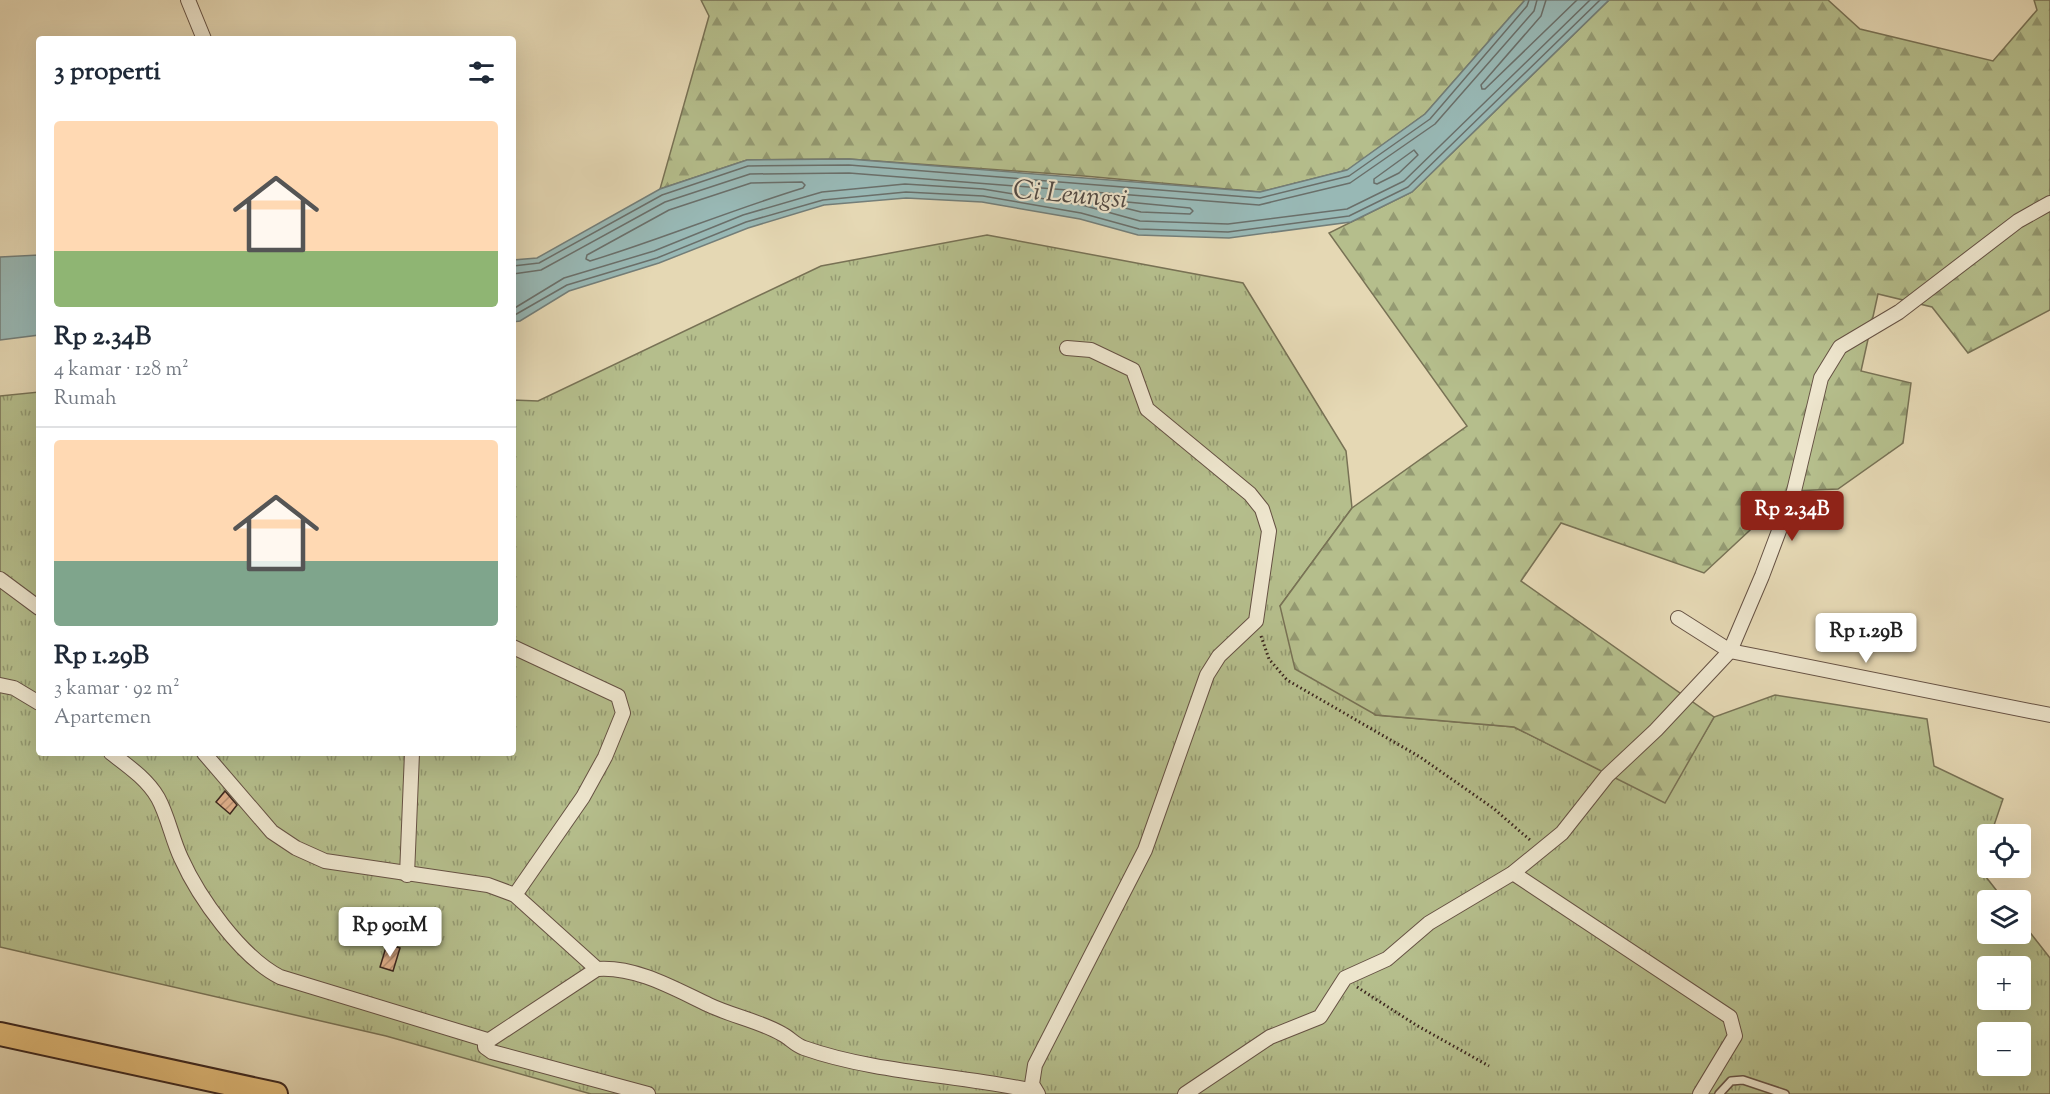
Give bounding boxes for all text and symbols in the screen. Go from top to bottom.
text: 3 properti [54,54,161,91]
icon: filters [465,56,498,89]
icon: home [222,160,330,268]
water label: Ci Leungsi [1011,172,1129,220]
text: Rp 2.34B [54,319,151,356]
text: 4 kamar · 128 m² [54,356,189,385]
text: Rumah [54,385,117,414]
icon: home [222,479,330,587]
pin: Rp 2.34B [1730,491,1854,542]
text: Rp 2.34B [1755,496,1829,525]
pin: Rp 1.29B [1804,613,1928,664]
text: Rp 1.29B [1829,618,1903,647]
text: Rp 1.29B [54,638,149,675]
text: 3 kamar · 92 m² [54,675,180,704]
text: Apartemen [54,704,151,733]
map controls [1977,824,2031,1076]
button: locate [1977,824,2031,878]
button: layers [1977,890,2031,944]
pin: Rp 901M [335,907,445,958]
text: Rp 901M [353,912,427,941]
button: + [1977,956,2031,1010]
button: − [1977,1022,2031,1076]

